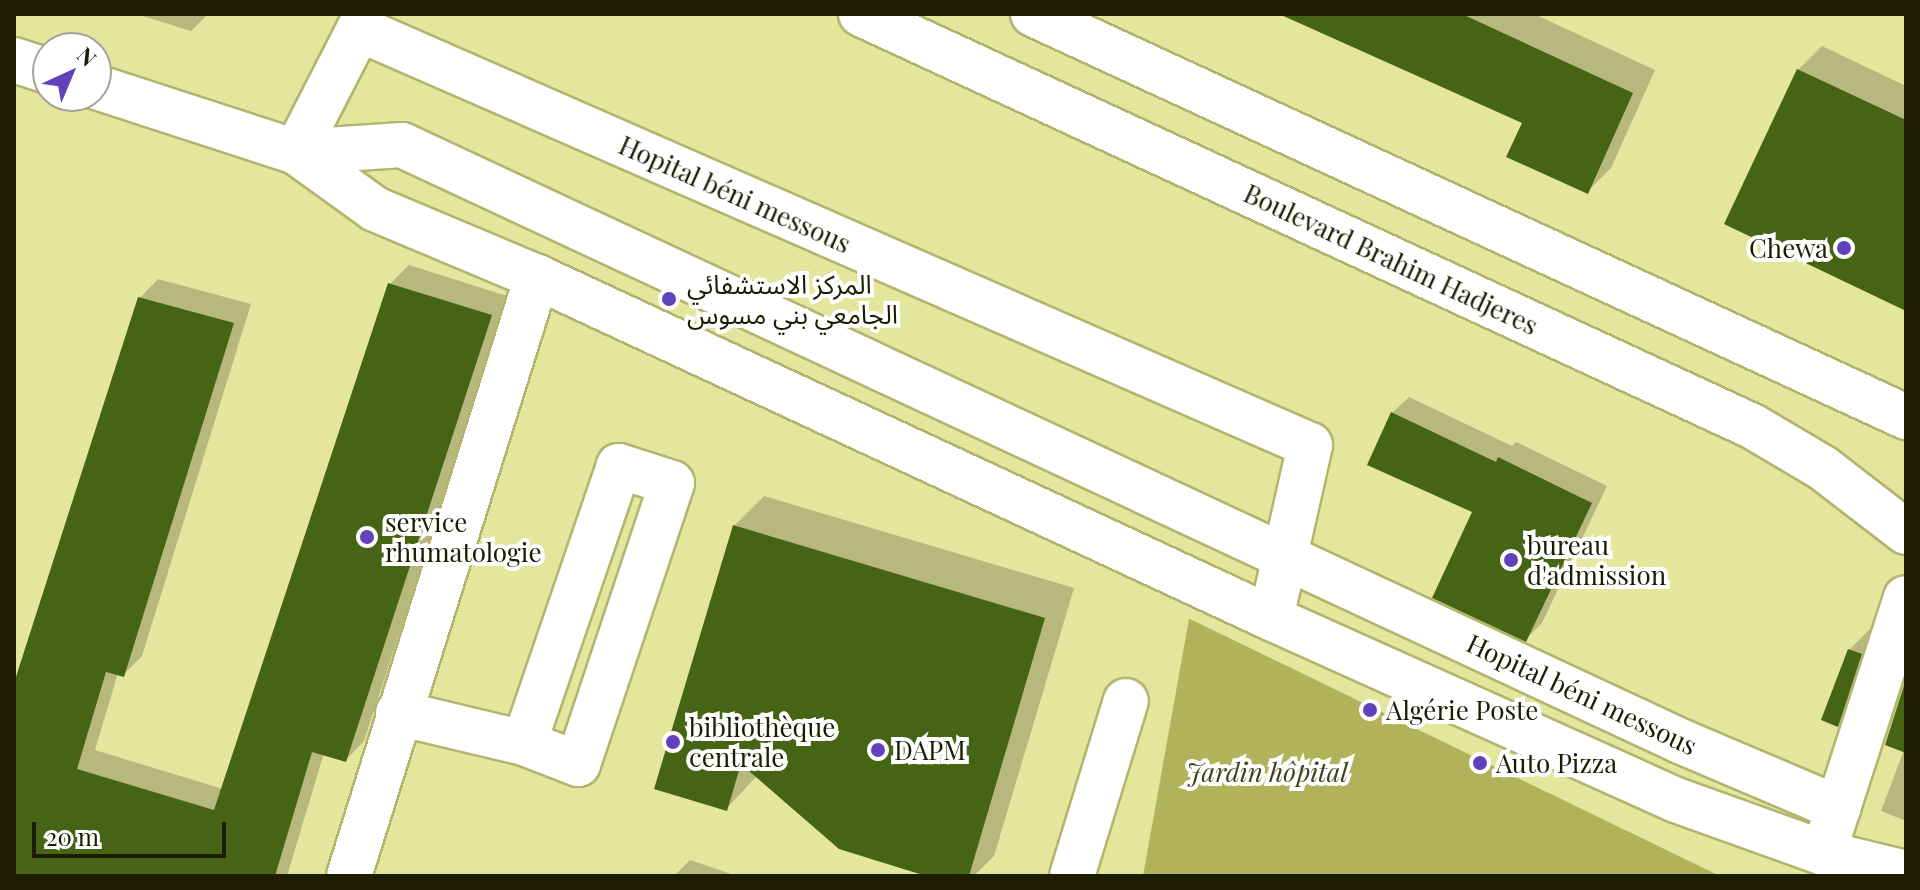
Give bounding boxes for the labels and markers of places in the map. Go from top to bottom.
place label: Chewa [1749,232,1828,264]
marker: Chewa [1835,239,1853,257]
place label: المركز الاستشفائي الجامعي بني مسوس [687,268,898,330]
marker: المركز الاستشفائي الجامعي بني مسوس [658,288,680,310]
place label: service rhumatologie [385,506,542,568]
marker: service rhumatologie [356,526,378,548]
place label: bureau d'admission [1527,529,1666,590]
marker: bureau d'admission [1502,551,1520,569]
place label: Algérie Poste [1386,694,1538,726]
marker: Algérie Poste [1361,701,1379,719]
place label: bibliothèque centrale [689,711,835,772]
marker: bibliothèque centrale [664,733,682,751]
place label: DAPM [894,734,966,766]
marker: DAPM [869,741,887,759]
place label: Auto Pizza [1496,747,1617,779]
marker: Auto Pizza [1471,754,1489,772]

